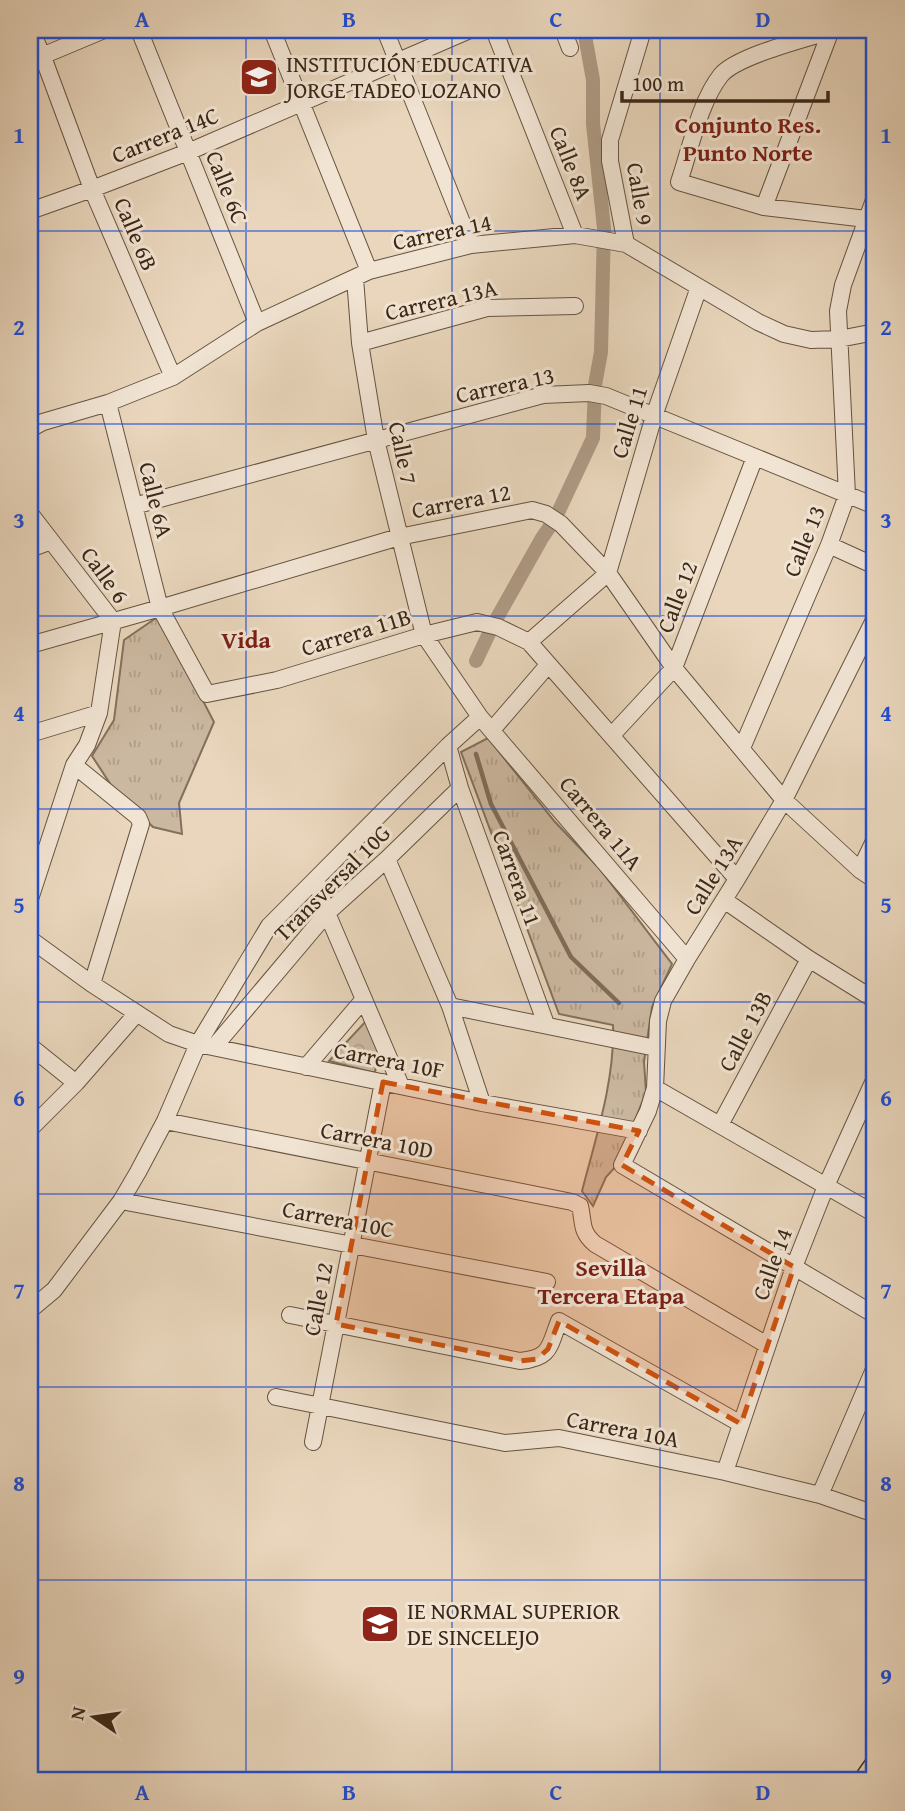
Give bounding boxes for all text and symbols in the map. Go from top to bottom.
text: A [135,2,150,35]
text: B [342,2,356,35]
text: C [549,2,563,35]
text: D [756,2,771,35]
place label: INSTITUCIÓN EDUCATIVA JORGE TADEO LOZANO [283,47,533,106]
school or university icon: INSTITUCIÓN EDUCATIVA JORGE TADEO LOZANO [238,56,280,98]
scale bar [622,60,828,104]
text: 100 m [632,68,684,99]
street label: Carrera 14C [106,98,223,171]
district label: Conjunto Res. Punto Norte [675,107,821,170]
text: 1 [13,118,25,151]
text: 1 [880,118,892,151]
street label: Calle 8A [542,121,601,205]
street label: Calle 6C [198,146,257,228]
street label: Calle 9 [619,160,662,228]
street label: Calle 6B [106,192,167,275]
street label: Carrera 14 [390,205,494,258]
street label: Carrera 13A [382,271,500,328]
text: 2 [13,310,25,343]
text: 2 [880,310,892,343]
street label: Carrera 13 [453,358,557,411]
street label: Calle 11 [602,382,655,462]
street label: Calle 7 [381,419,426,487]
street label: Calle 6A [131,458,182,541]
street label: Carrera 12 [409,475,513,526]
street label: Calle 13 [774,500,833,581]
text: 3 [13,503,25,536]
text: 3 [880,503,892,536]
street label: Calle 6 [73,539,137,610]
street label: Calle 12 [648,556,705,637]
street label: Carrera 11B [297,599,415,664]
district label: Vida [221,622,271,657]
text: 4 [13,696,25,729]
text: 4 [880,696,892,729]
street label: Carrera 11A [552,768,651,877]
street label: Transversal 10G [266,816,398,949]
street label: Carrera 11 [485,825,550,931]
street label: Calle 13A [675,829,750,921]
text: 5 [13,888,25,921]
text: 5 [880,888,892,921]
street label: Calle 13B [709,984,780,1077]
street label: Carrera 10F [331,1033,447,1086]
text: 6 [13,1081,25,1114]
text: 6 [880,1081,892,1114]
street label: Carrera 10D [318,1112,436,1167]
street label: Carrera 10C [280,1192,397,1245]
street label: Calle 14 [743,1223,800,1304]
district label: Sevilla Tercera Etapa [537,1250,685,1313]
street label: Calle 12 [294,1259,341,1339]
text: 7 [13,1274,25,1307]
text: 7 [880,1274,892,1307]
street label: Carrera 10A [564,1401,682,1456]
text: 8 [13,1466,25,1499]
text: 8 [880,1466,892,1499]
place label: IE NORMAL SUPERIOR DE SINCELEJO [407,1594,621,1653]
school or university icon: IE NORMAL SUPERIOR DE SINCELEJO [359,1603,401,1645]
text: 9 [13,1659,25,1692]
text: 9 [880,1659,892,1692]
north arrow [60,1682,130,1752]
text: N [62,1704,93,1723]
text: A [135,1775,150,1808]
text: B [342,1775,356,1808]
text: C [549,1775,563,1808]
text: D [756,1775,771,1808]

